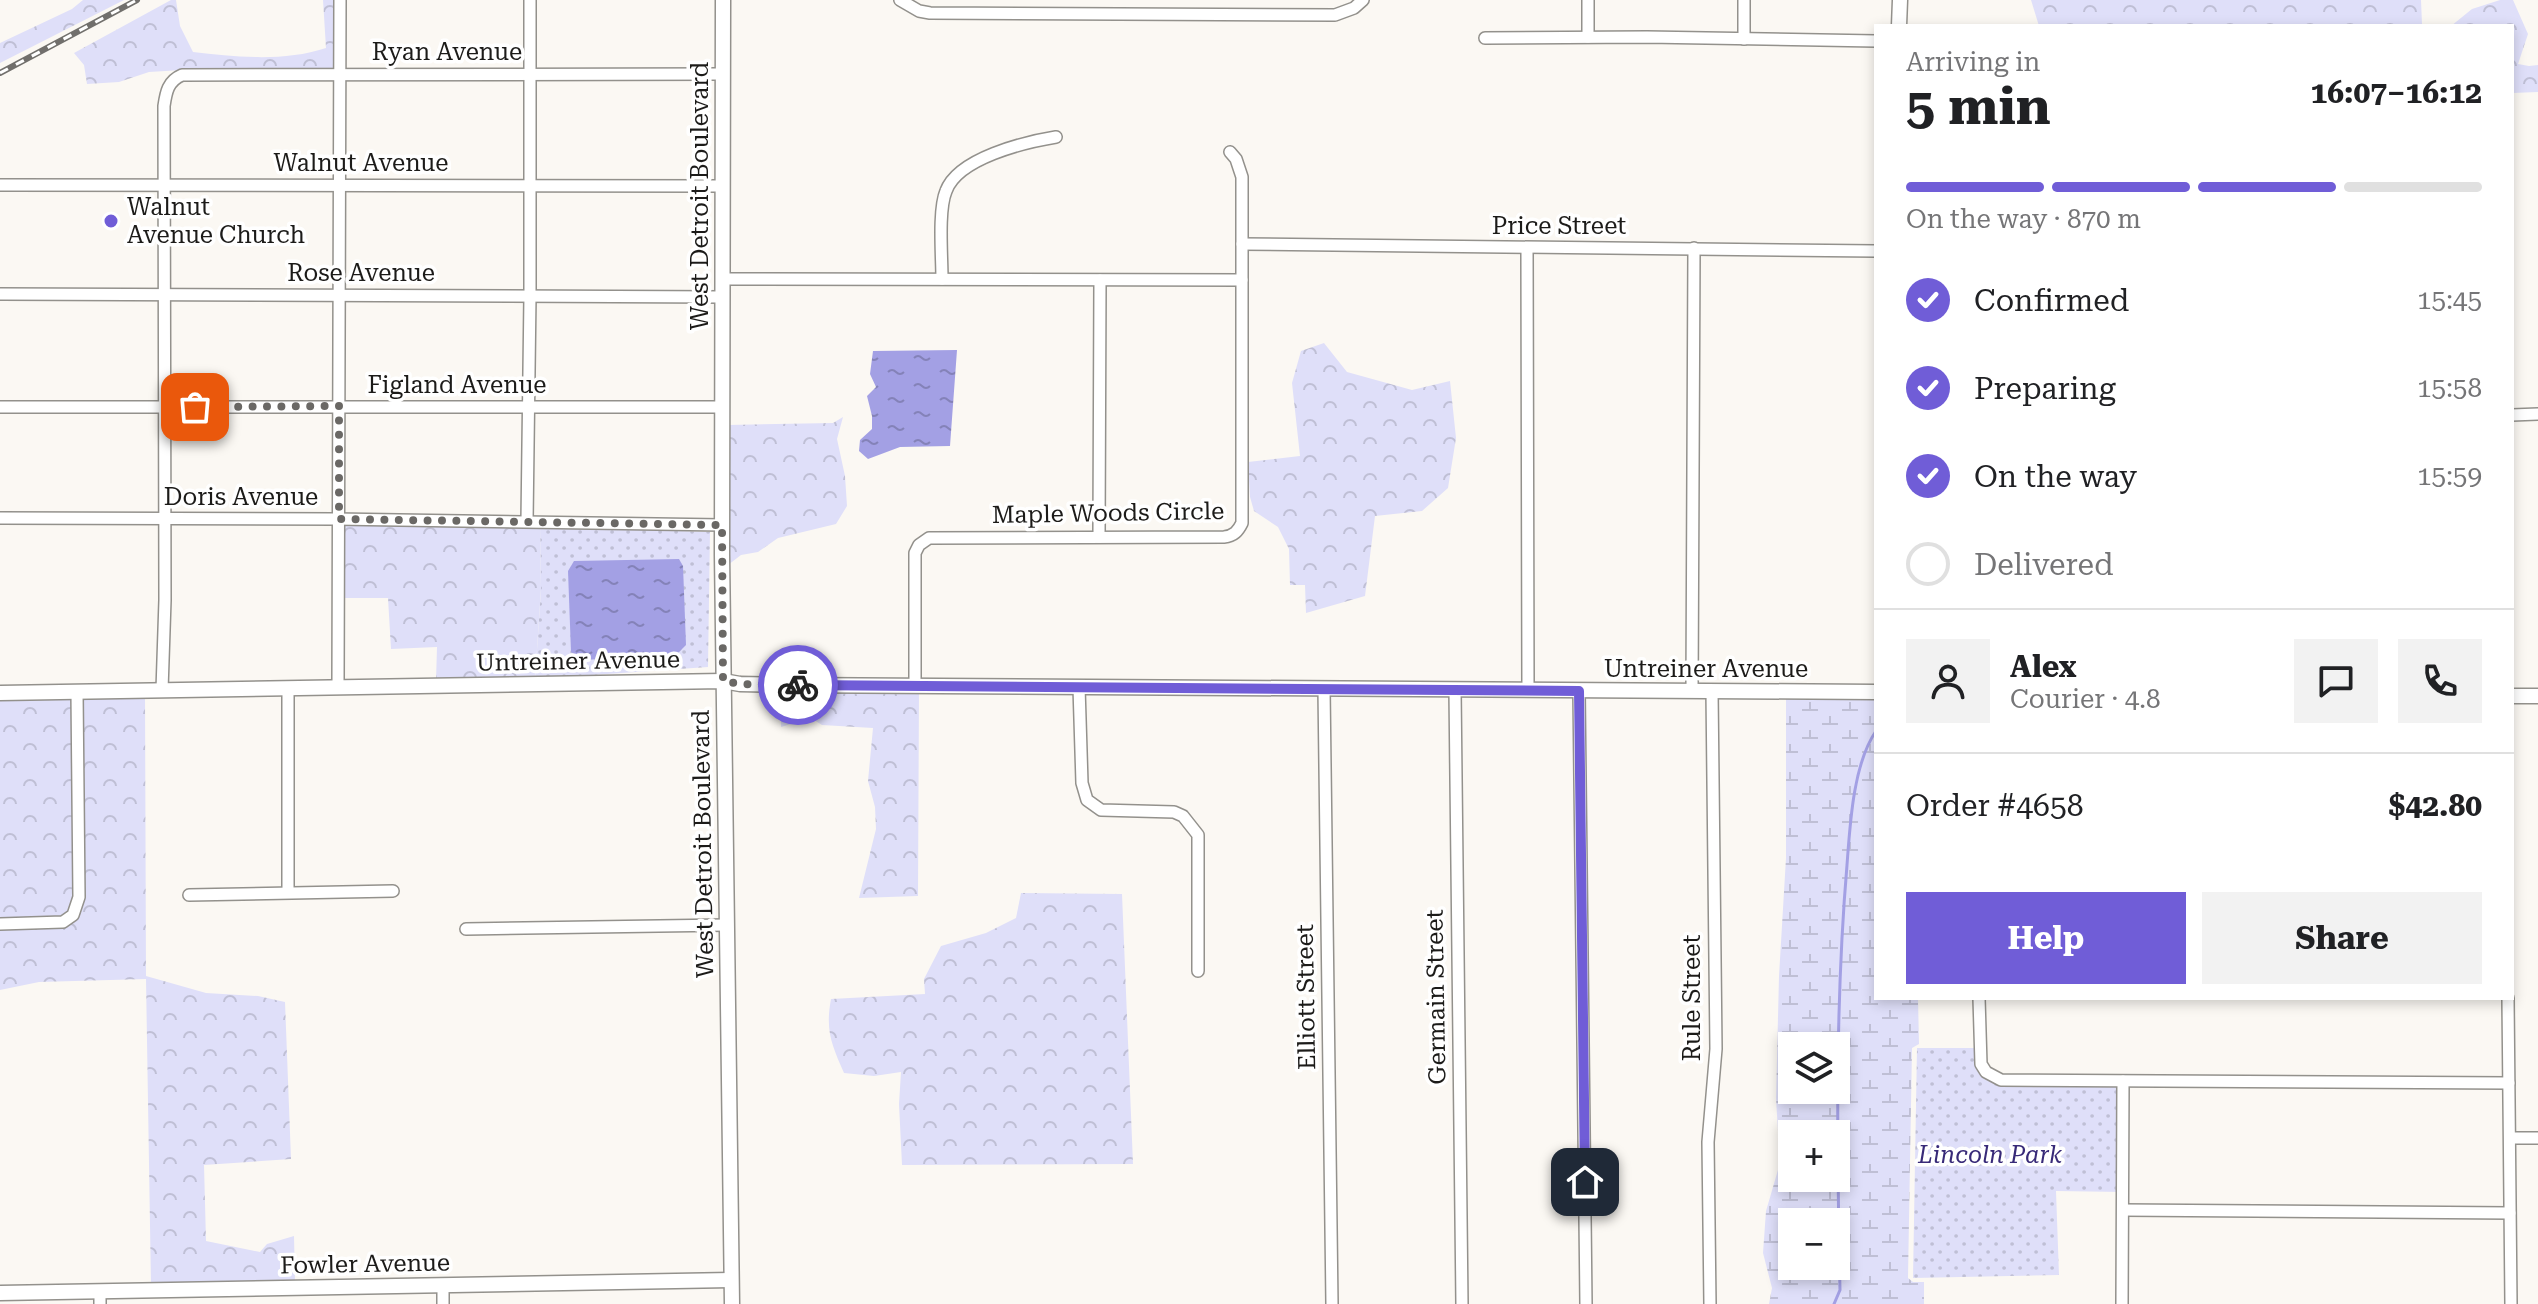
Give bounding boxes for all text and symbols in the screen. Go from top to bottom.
street label: Ryan Avenue [372,38,522,66]
text: Arriving in [1906,47,2040,77]
street label: West Detroit Boulevard [686,62,714,330]
text: 16:07–16:12 [2310,75,2482,110]
text: 5 min [1906,76,2051,137]
street label: Walnut Avenue [273,149,449,177]
place label: Walnut Avenue Church [127,193,305,249]
text: On the way · 870 m [1906,204,2141,234]
marker: Walnut Avenue Church [102,212,120,230]
street label: Price Street [1492,212,1626,240]
street label: Rose Avenue [287,259,435,287]
icon: check [1906,278,1950,322]
text: Confirmed [1974,283,2129,318]
text: 15:45 [2417,285,2482,315]
icon: check [1906,366,1950,410]
street label: Figland Avenue [367,371,547,399]
text: Preparing [1974,371,2116,406]
pin [161,373,229,441]
text: 15:58 [2417,373,2482,403]
icon: bag [173,385,217,429]
icon: check [1906,454,1950,498]
text: On the way [1974,459,2137,494]
text: 15:59 [2417,461,2482,491]
street label: Doris Avenue [164,483,318,511]
street label: Maple Woods Circle [992,497,1224,529]
text: Delivered [1974,547,2113,582]
button: person [1906,639,1990,723]
button: chat [2294,639,2378,723]
button: phone [2398,639,2482,723]
street label: Untreiner Avenue [476,645,680,677]
courier [758,645,838,725]
text: Alex [2010,649,2077,684]
street label: Untreiner Avenue [1604,655,1808,683]
icon: bike [776,663,820,707]
text: Courier · 4.8 [2010,684,2160,714]
street label: West Detroit Boulevard [687,710,719,978]
text: Order #4658 [1906,788,2084,823]
text: $42.80 [2389,788,2482,823]
button: Help [1906,892,2186,984]
button: Share [2202,892,2482,984]
street label: Germain Street [1420,909,1452,1085]
street label: Elliott Street [1291,924,1321,1070]
street label: Rule Street [1678,935,1706,1061]
map controls [1778,1032,1850,1280]
button: layers [1778,1032,1850,1104]
button: + [1778,1120,1850,1192]
park label: Lincoln Park [1917,1141,2062,1169]
pin [1551,1148,1619,1216]
icon: home [1563,1160,1607,1204]
button: − [1778,1208,1850,1280]
street label: Fowler Avenue [280,1249,450,1279]

